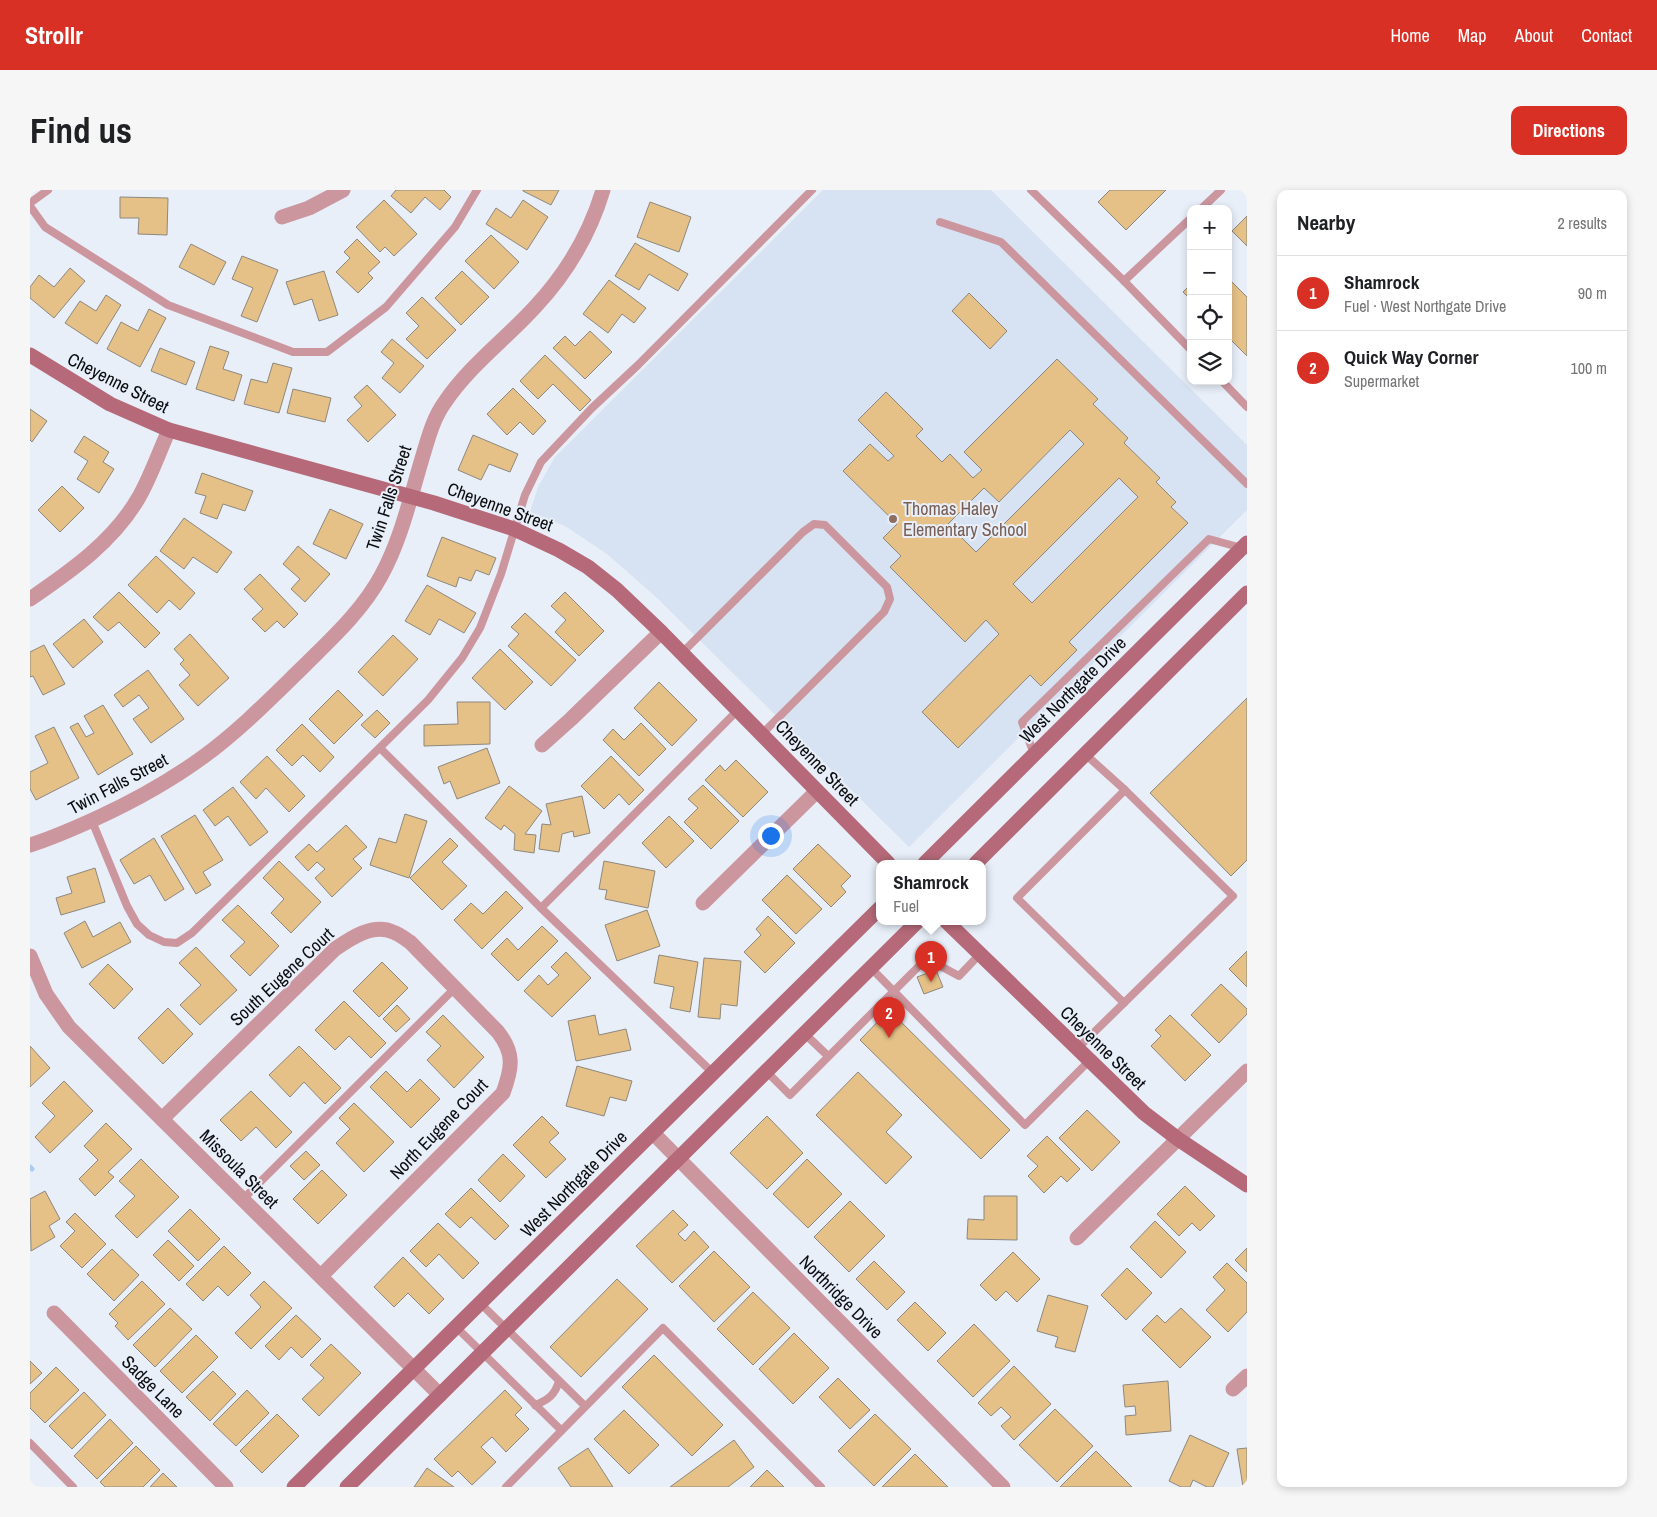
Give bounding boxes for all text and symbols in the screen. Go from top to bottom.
text: Strollr [25,19,83,51]
text: Home [1390,23,1430,48]
text: Map [1458,23,1487,48]
text: About [1515,23,1553,48]
text: Contact [1581,23,1632,48]
button: Directions [1511,106,1627,155]
text: Find us [30,107,132,154]
map controls [1187,205,1232,385]
button: + [1187,205,1232,250]
text: Nearby [1297,208,1355,237]
text: 2 results [1557,212,1607,234]
button: − [1187,250,1232,295]
text: Shamrock [1344,269,1419,295]
text: 1 [1309,282,1317,304]
text: 90 m [1578,282,1607,304]
button: locate [1187,295,1232,340]
text: Fuel · West Northgate Drive [1344,295,1506,317]
button: layers [1187,340,1232,385]
text: Quick Way Corner [1344,344,1479,370]
street label: Cheyenne Street [63,346,173,419]
text: 2 [1309,357,1317,379]
text: 100 m [1571,357,1607,379]
text: Supermarket [1344,370,1419,392]
street label: Twin Falls Street [360,442,417,554]
street label: Cheyenne Street [444,476,556,537]
place label: Thomas Haley Elementary School [903,496,1027,542]
marker: Thomas Haley Elementary School [887,513,899,525]
street label: West Northgate Drive [1014,631,1132,749]
street label: Cheyenne Street [770,714,865,811]
street label: Twin Falls Street [64,747,172,820]
your location [758,823,784,849]
popup [876,860,986,925]
text: Shamrock [893,869,969,895]
text: Fuel [893,895,919,917]
street label: South Eugene Court [224,922,339,1031]
pin: 1 [915,941,947,982]
pin: 2 [873,997,905,1038]
street label: Cheyenne Street [1055,1000,1152,1095]
street label: North Eugene Court [384,1073,493,1185]
street label: Missoula Street [194,1124,284,1214]
street label: West Northgate Drive [515,1125,633,1243]
street label: Northridge Drive [794,1249,889,1344]
street label: Sadge Lane [116,1350,190,1424]

